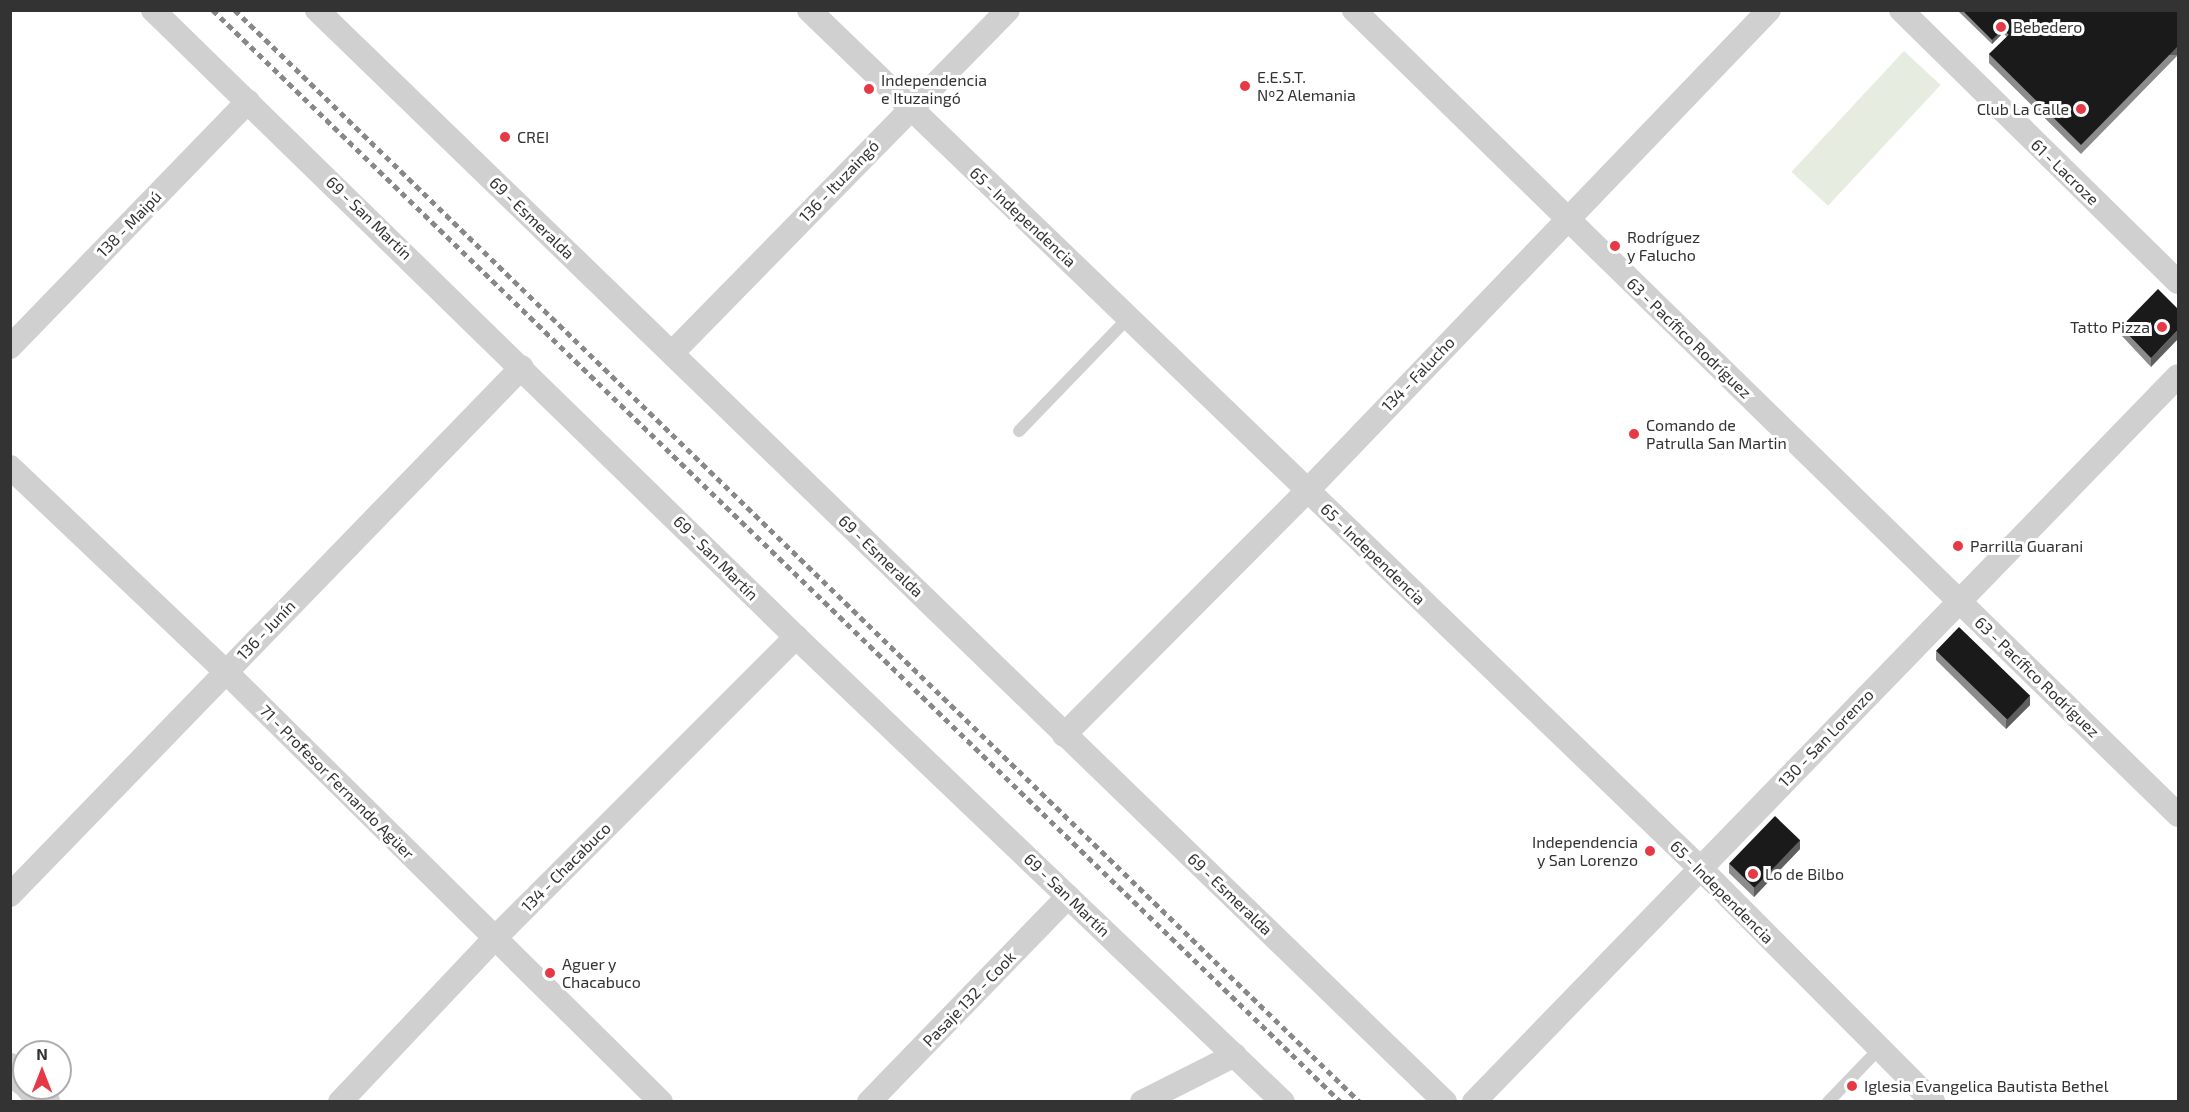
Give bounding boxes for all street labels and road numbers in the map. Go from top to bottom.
street label: 61 - Lacroze [2027,135,2103,209]
street label: 136 - Ituzaingó [795,136,883,226]
street label: 65 - Independencia [966,163,1080,271]
street label: 69 - San Martín [322,172,416,264]
street label: 69 - Esmeralda [486,173,578,263]
street label: 138 - Maipú [93,187,165,261]
street label: 63 - Pacífico Rodríguez [1623,274,1755,402]
street label: 134 - Falucho [1378,333,1458,415]
street label: 65 - Independencia [1317,499,1429,609]
street label: 69 - Esmeralda [835,511,927,601]
street label: 69 - San Martín [670,512,762,604]
street label: 136 - Junín [233,596,299,664]
street label: 63 - Pacífico Rodríguez [1971,613,2103,741]
street label: 130 - San Lorenzo [1774,685,1878,791]
street label: 71 - Profesor Fernando Agüer [256,701,418,863]
street label: 134 - Chacabuco [517,818,615,916]
street label: 65 - Independencia [1666,836,1778,948]
street label: 69 - San Martín [1020,849,1114,941]
street label: 69 - Esmeralda [1184,849,1276,939]
street label: Pasaje 132 - Cook [919,947,1019,1051]

